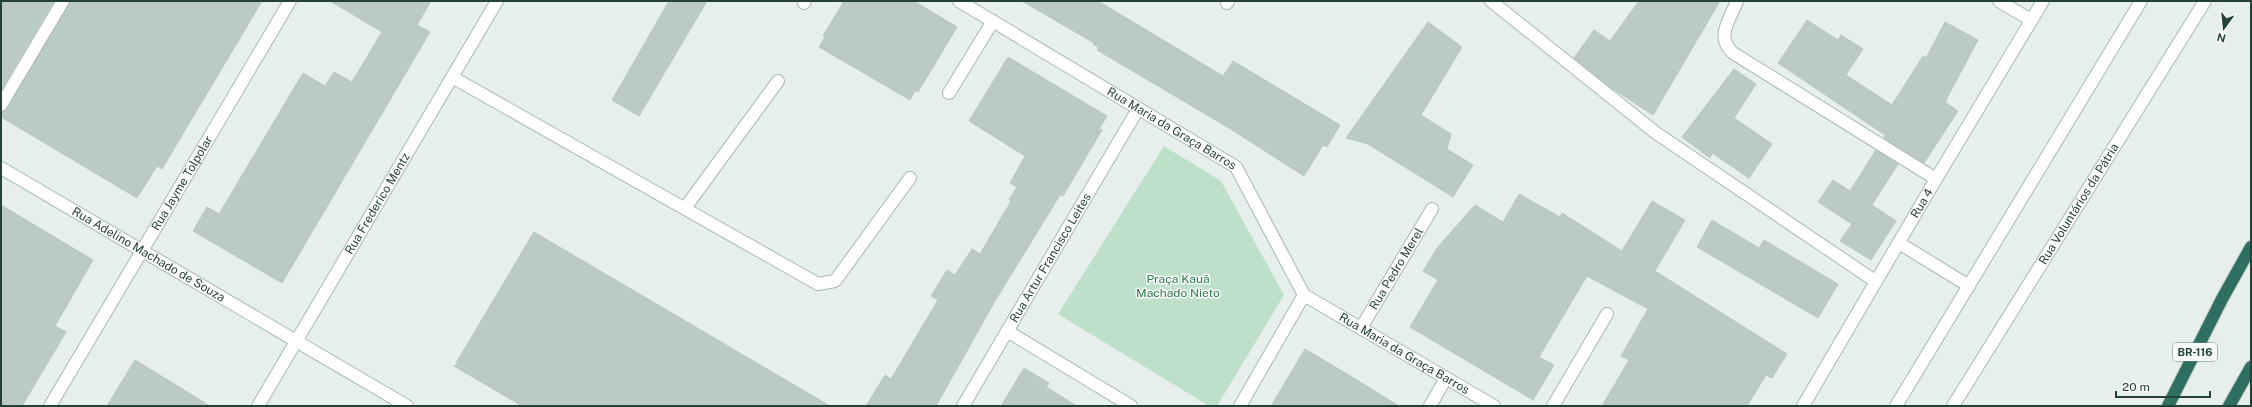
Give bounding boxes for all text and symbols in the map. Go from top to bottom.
north arrow [2204,8,2244,48]
text: N [2216,31,2227,45]
street label: Rua Maria da Graça Barros [1104,84,1239,173]
street label: Rua Jayme Tolpolar [149,133,216,233]
street label: Rua Voluntários da Pátria [2036,141,2122,267]
street label: Rua Frederico Mentz [342,150,413,257]
street label: Rua 4 [1908,185,1936,221]
street label: Rua Artur Francisco Leites [1007,191,1094,325]
street label: Rua Adelino Machado de Souza [69,204,228,305]
street label: Rua Pedro Merel [1367,225,1426,312]
park label: Praça Kauã Machado Nieto [1136,272,1220,300]
street label: Rua Maria da Graça Barros [1337,310,1472,397]
road number: BR-116 [2173,343,2217,361]
scale bar [2116,373,2210,399]
text: 20 m [2122,380,2150,394]

